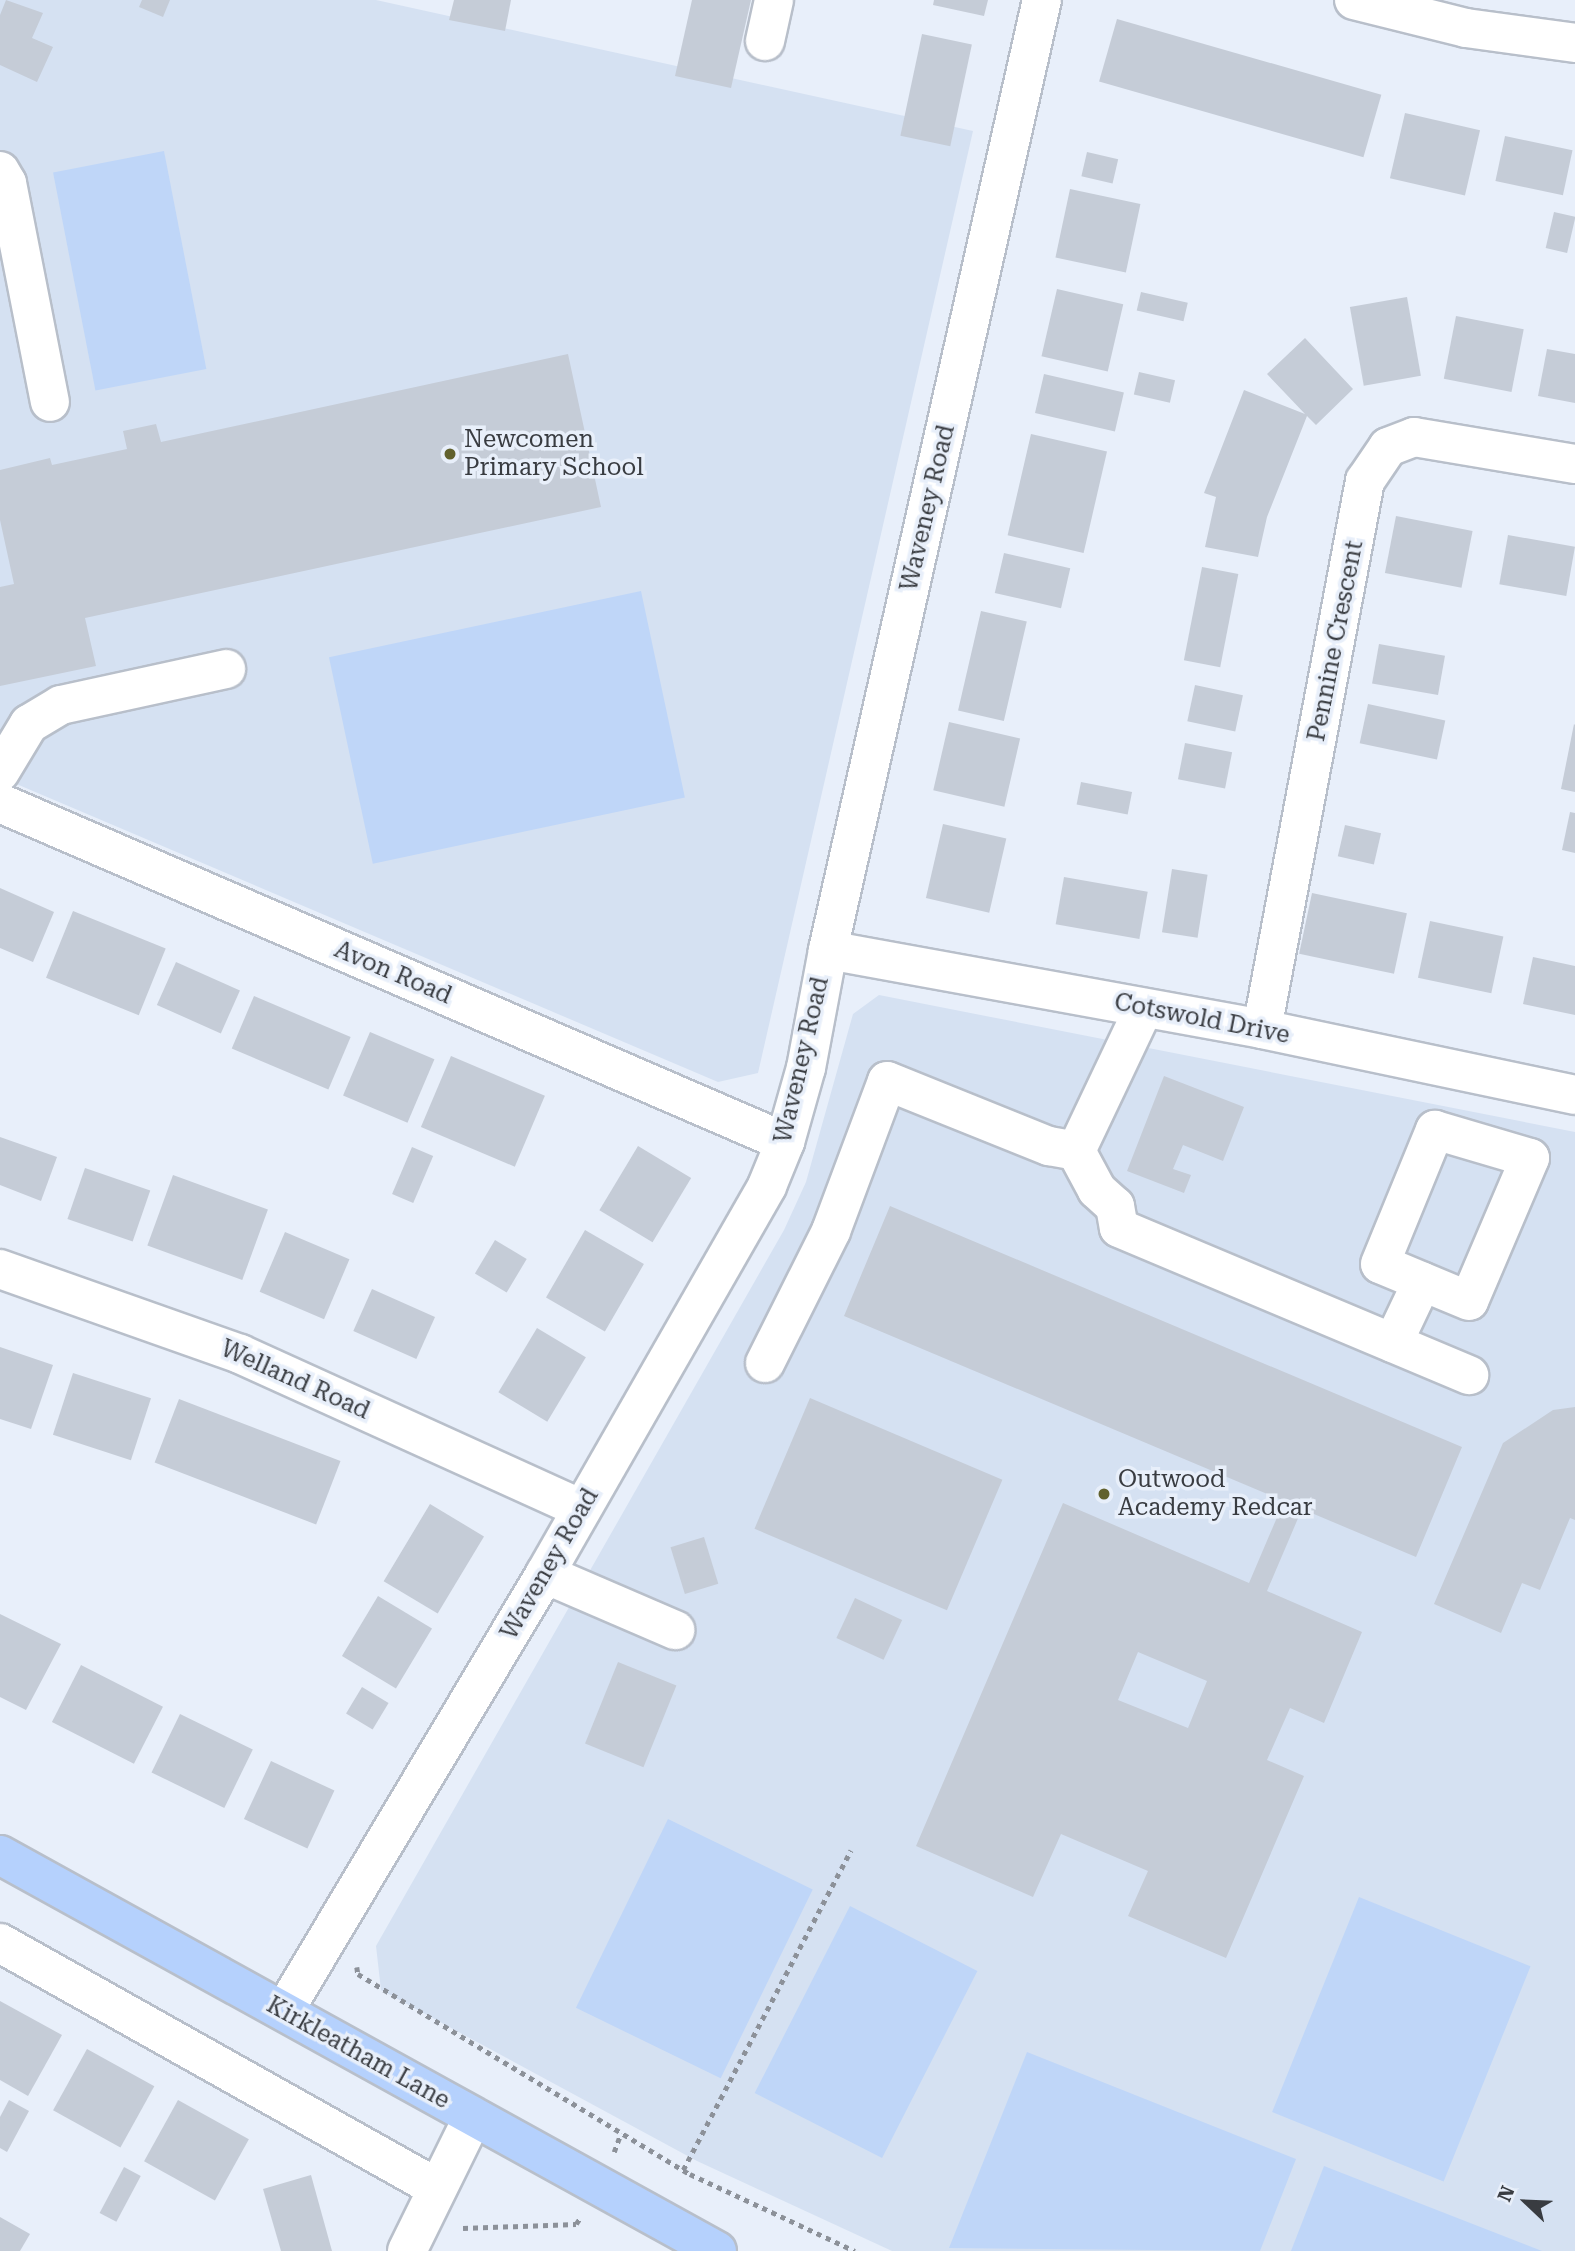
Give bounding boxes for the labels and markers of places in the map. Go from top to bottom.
place label: Newcomen Primary School [464,426,644,482]
marker: Newcomen Primary School [442,446,458,462]
place label: Outwood Academy Redcar [1118,1466,1313,1522]
marker: Outwood Academy Redcar [1096,1486,1112,1502]

